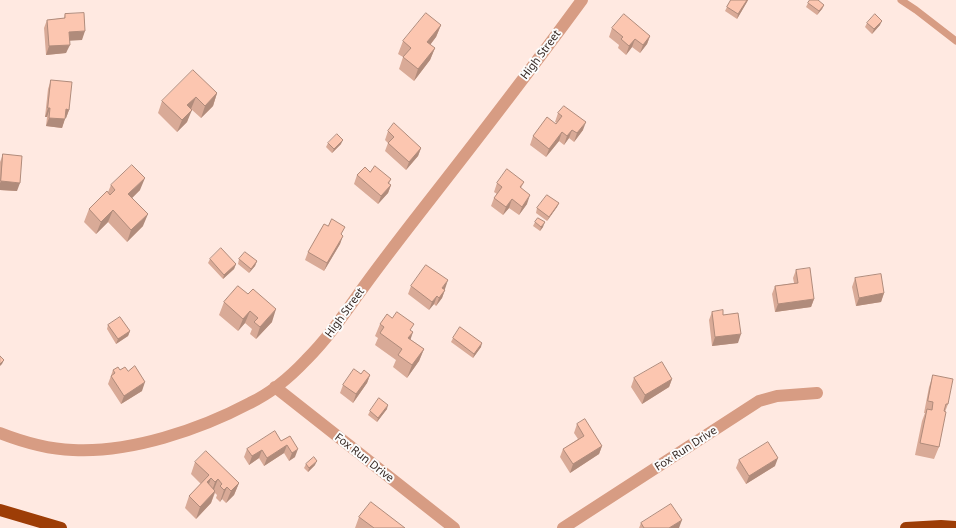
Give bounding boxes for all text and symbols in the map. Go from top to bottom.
street label: High Street [518,28,564,82]
street label: High Street [323,286,367,340]
street label: Fox Run Drive [652,424,720,474]
street label: Fox Run Drive [332,431,396,485]

